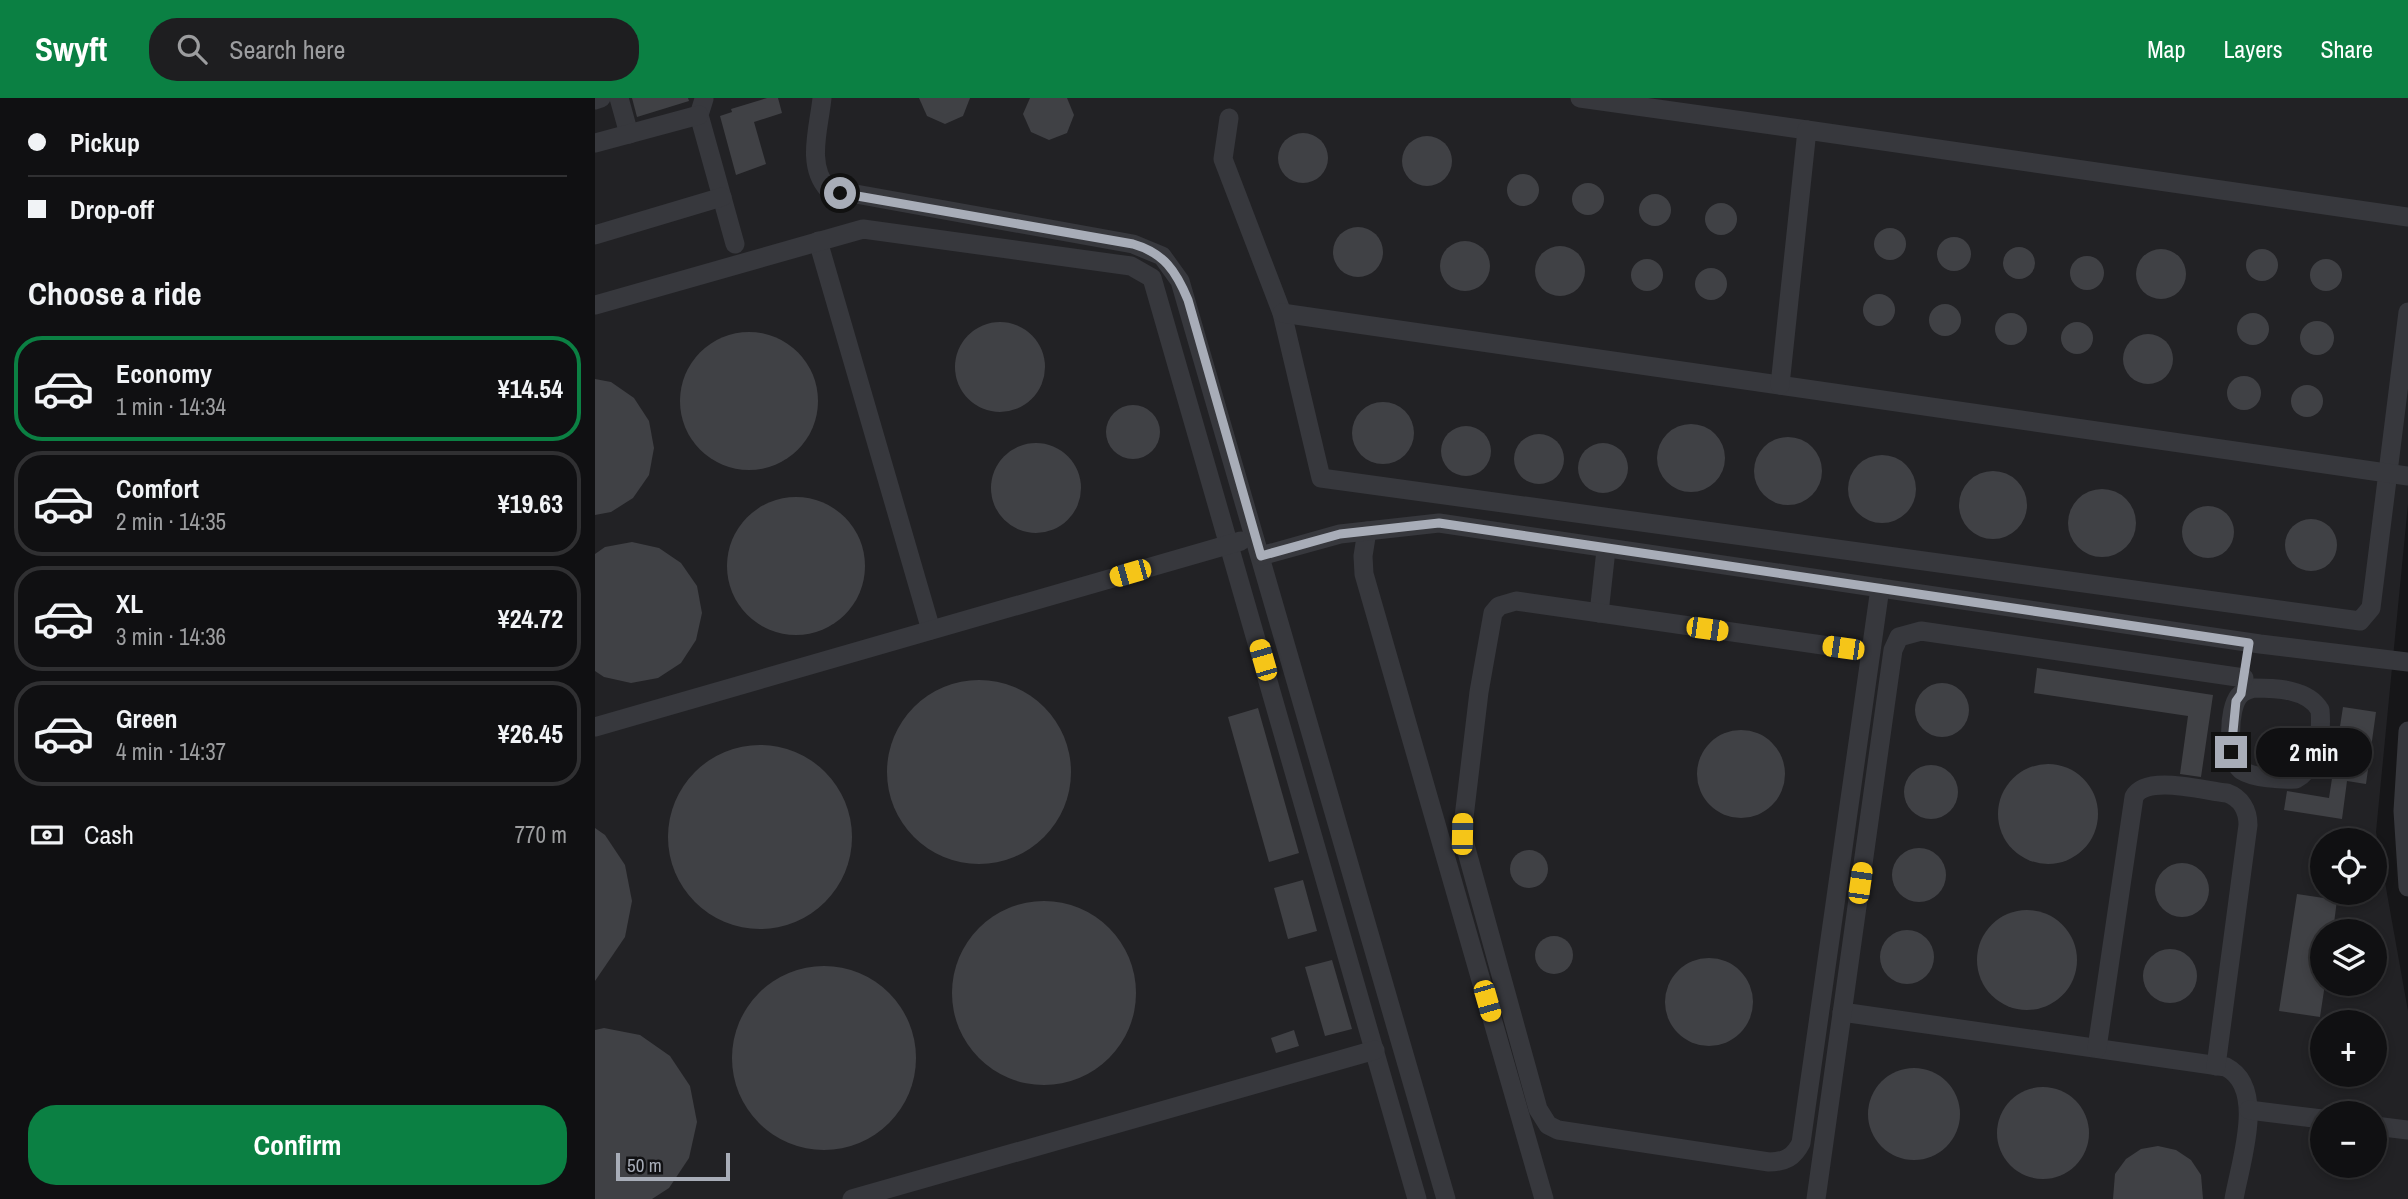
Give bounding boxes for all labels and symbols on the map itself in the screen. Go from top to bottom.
route start [824,177,856,209]
car [1107,557,1154,589]
car [1685,616,1730,642]
car [1821,635,1866,661]
car [1248,637,1279,683]
callout: 2 min [2255,728,2371,776]
route end [2215,736,2247,768]
car [1452,813,1473,855]
car [1847,861,1874,905]
car [1472,978,1503,1024]
scale bar [616,1150,730,1182]

